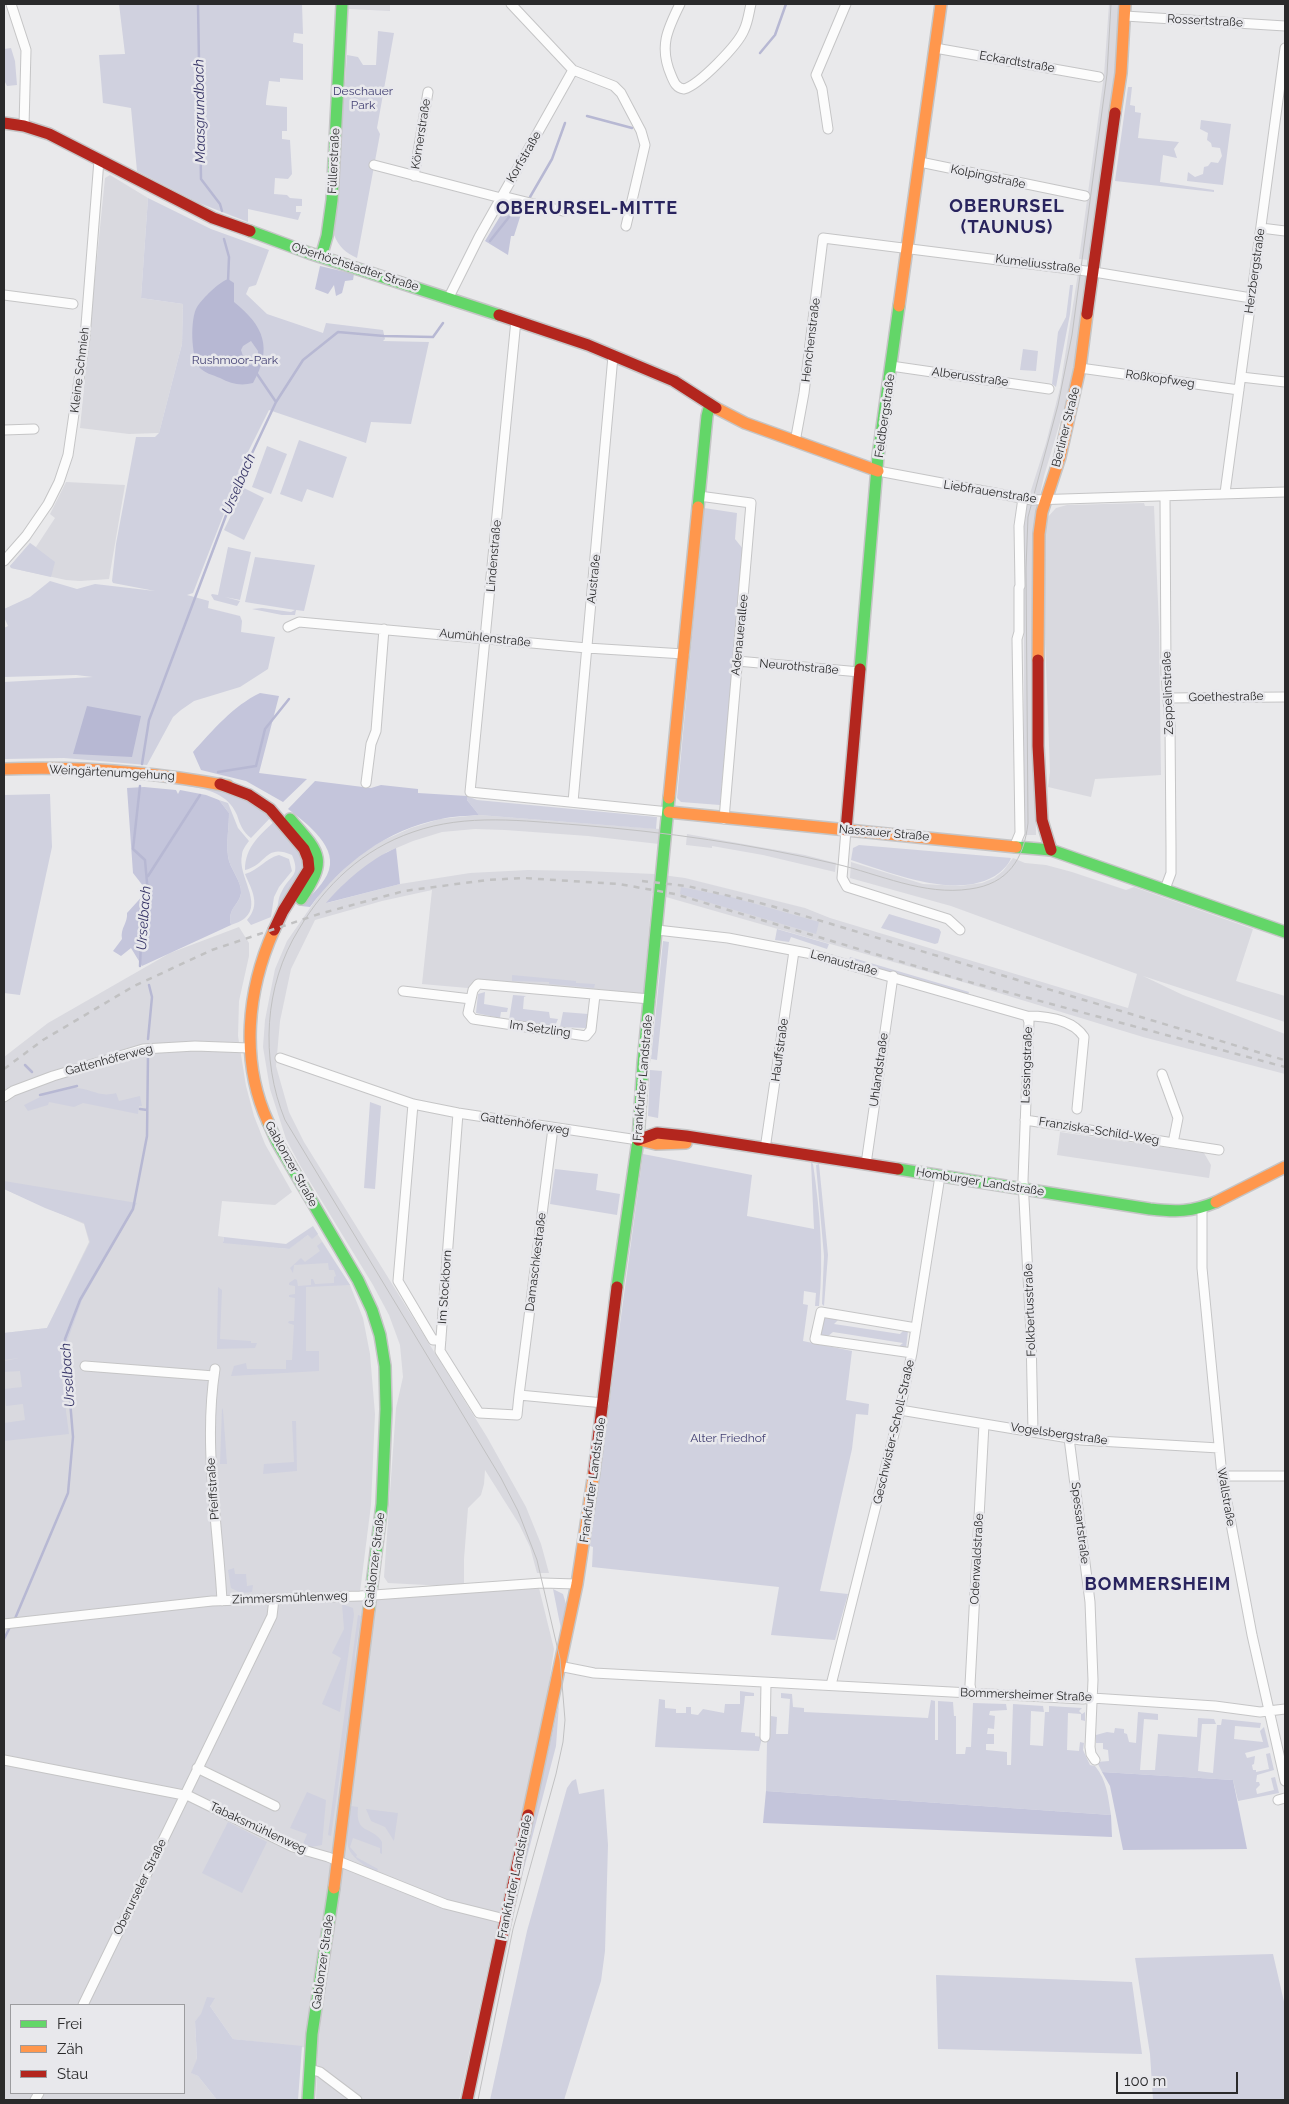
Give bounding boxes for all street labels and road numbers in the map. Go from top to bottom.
street label: Rossertstraße [1167,12,1243,30]
street label: Eckardtstraße [978,48,1056,76]
street label: Körnerstraße [408,98,434,170]
street label: Füllerstraße [325,128,343,194]
street label: Korfstraße [504,129,544,185]
street label: Kolpingstraße [949,162,1027,192]
street label: Herzbergstraße [1242,227,1268,315]
street label: Oberhöchstadter Straße [290,240,420,294]
street label: Kumeliusstraße [995,252,1081,276]
street label: Henchenstraße [799,297,823,383]
street label: Kleine Schmieh [68,326,92,414]
street label: Alberusstraße [931,365,1009,389]
street label: Roßkopfweg [1124,367,1196,391]
street label: Feldbergstraße [872,373,898,459]
street label: Berliner Straße [1049,385,1083,469]
street label: Liebfrauenstraße [942,478,1038,506]
street label: Lindenstraße [484,519,504,593]
street label: Austraße [584,554,604,604]
street label: Adenauerallee [729,594,751,676]
street label: Aumühlenstraße [439,626,531,650]
street label: Zeppelinstraße [1159,651,1177,735]
street label: Neurothstraße [759,656,839,678]
street label: Goethestraße [1188,689,1264,705]
street label: Weingärtenumgehung [49,763,175,783]
street label: Nassauer Straße [838,822,930,844]
street label: Lenaustraße [809,947,879,979]
street label: Frankfurter Landstraße [630,1014,656,1142]
street label: Hauffstraße [768,1017,792,1083]
street label: Im Setzling [509,1018,571,1040]
street label: Lessingstraße [1018,1026,1036,1104]
street label: Uhlandstraße [867,1032,891,1108]
street label: Gattenhöferweg [64,1041,154,1079]
street label: Gattenhöferweg [479,1110,571,1138]
street label: Franziska-Schild-Weg [1038,1114,1160,1148]
street label: Gablonzer Straße [262,1119,320,1209]
street label: Homburger Landstraße [915,1165,1045,1199]
street label: Damaschkestraße [523,1212,549,1312]
street label: Im Stockborn [435,1250,455,1324]
street label: Folkbertusstraße [1021,1263,1039,1357]
street label: Geschwister-Scholl-Straße [870,1358,918,1506]
street label: Frankfurter Landstraße [577,1416,609,1544]
street label: Vogelsbergstraße [1009,1420,1109,1448]
street label: Pfeiffstraße [204,1458,222,1520]
street label: Wallstraße [1214,1467,1238,1527]
street label: Spessartstraße [1068,1481,1092,1565]
street label: Gablonzer Straße [362,1512,388,1608]
street label: Odenwaldstraße [967,1513,987,1605]
street label: Zimmersmühlenweg [232,1589,348,1607]
street label: Bommersheimer Straße [960,1686,1092,1704]
street label: Tabaksmühlenweg [207,1799,309,1857]
street label: Frankfurter Landstraße [495,1814,535,1940]
street label: Oberurseler Straße [111,1837,169,1937]
street label: Gablonzer Straße [309,1914,337,2010]

